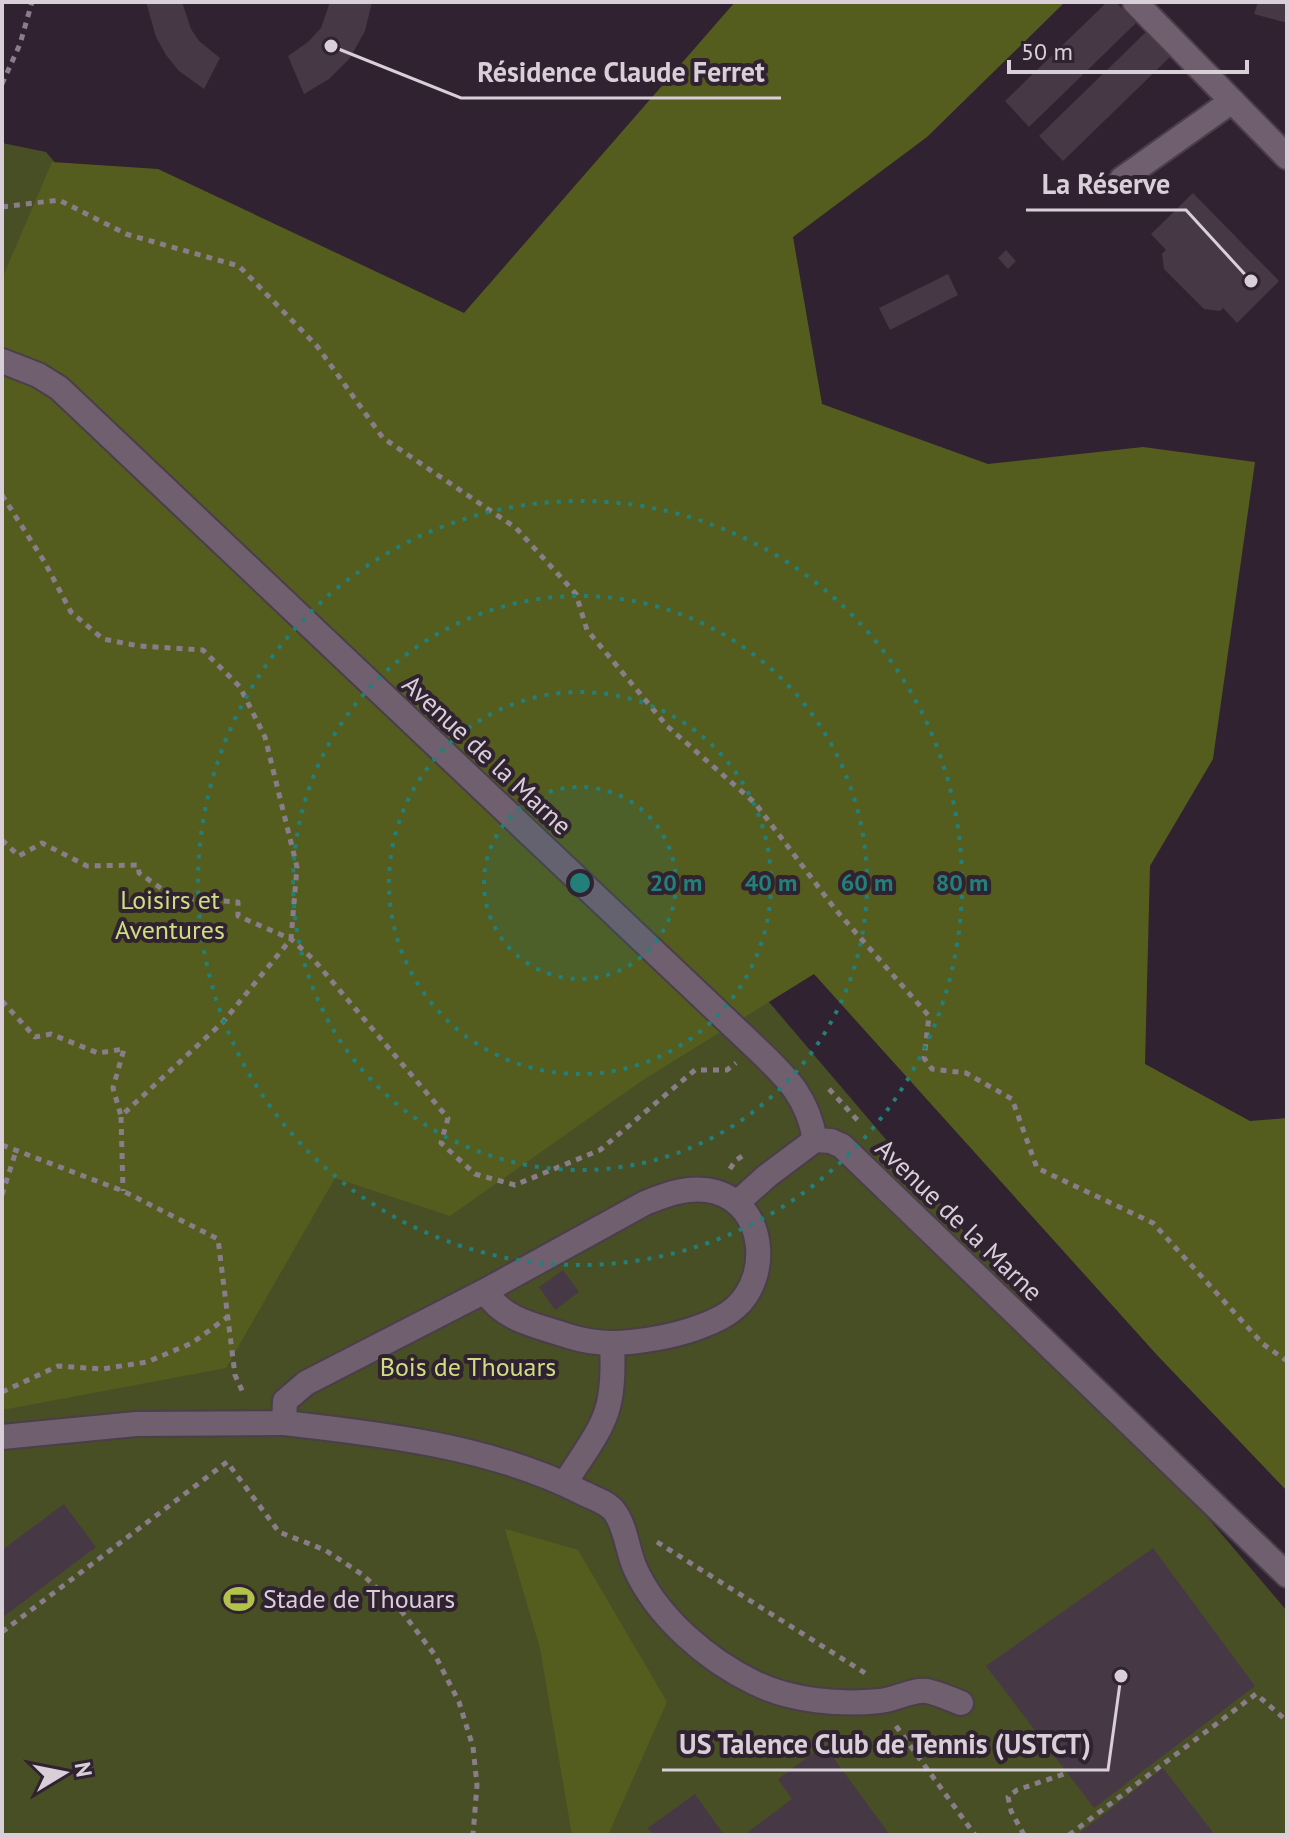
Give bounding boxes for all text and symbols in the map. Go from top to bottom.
scale bar [1009,24,1247,74]
text: 50 m [1021,36,1073,67]
callout: Résidence Claude Ferret [461,46,781,98]
text: Résidence Claude Ferret [477,53,765,90]
callout: La Réserve [1026,158,1186,210]
text: La Réserve [1042,165,1170,202]
street label: Avenue de la Marne [396,668,579,842]
text: 20 m [650,867,702,898]
text: 40 m [745,867,797,898]
text: 60 m [841,867,893,898]
text: 80 m [936,867,988,898]
centre of rings [566,869,594,897]
park label: Loisirs et Aventures [115,883,225,946]
street label: Avenue de la Marne [869,1132,1050,1308]
park label: Bois de Thouars [380,1350,556,1383]
sports icon: Stade de Thouars [222,1582,256,1616]
place label: Stade de Thouars [263,1582,455,1615]
callout: US Talence Club de Tennis (USTCT) [662,1718,1108,1770]
text: US Talence Club de Tennis (USTCT) [679,1725,1091,1762]
north arrow [24,1733,104,1813]
text: N [69,1760,99,1779]

